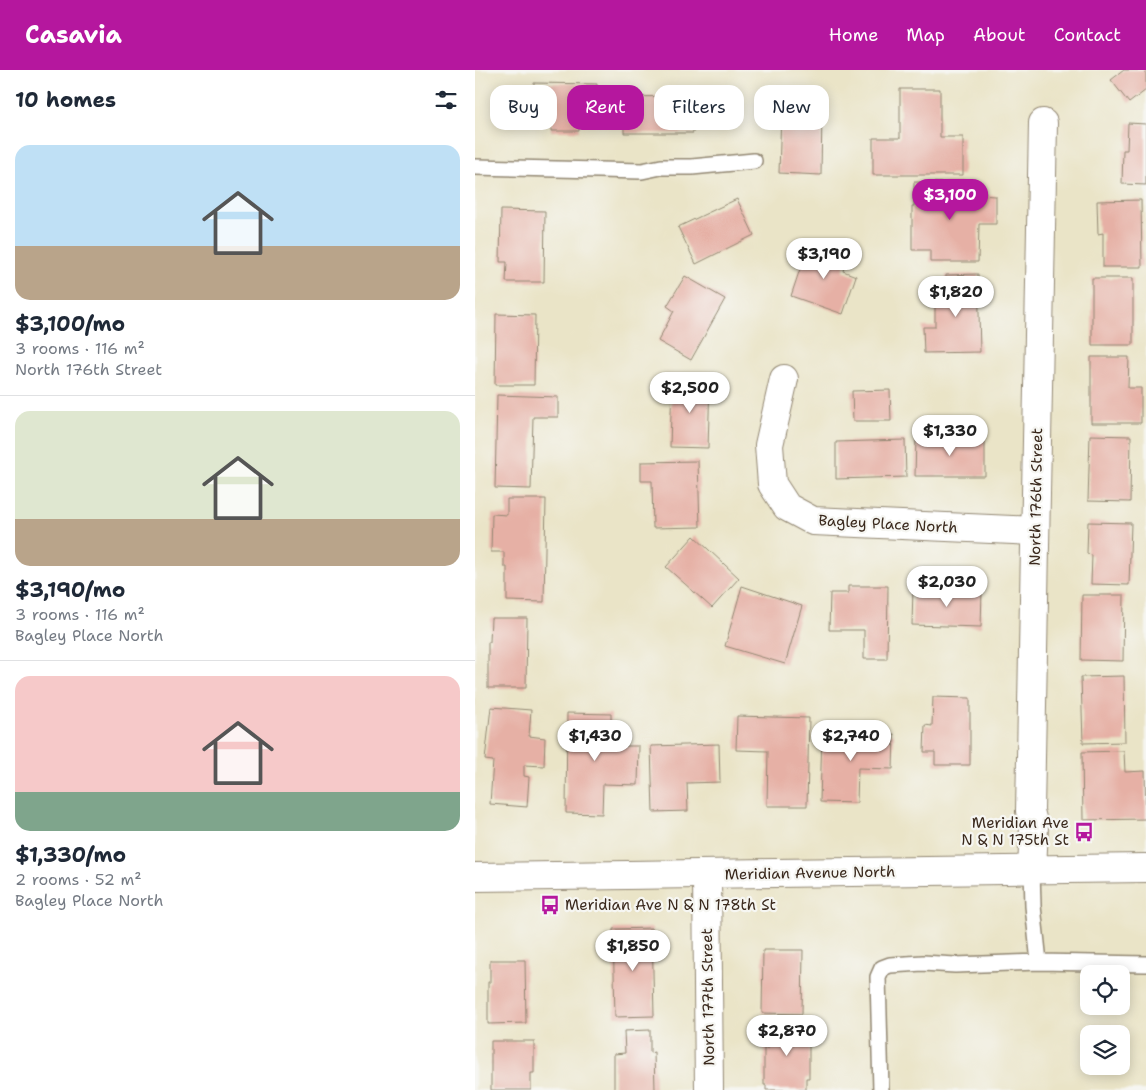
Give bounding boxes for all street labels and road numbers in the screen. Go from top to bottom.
street label: North 176th Street [1025,428,1047,566]
street label: Bagley Place North [818,510,958,538]
street label: Meridian Avenue North [724,862,896,884]
street label: North 177th Street [697,928,719,1066]

